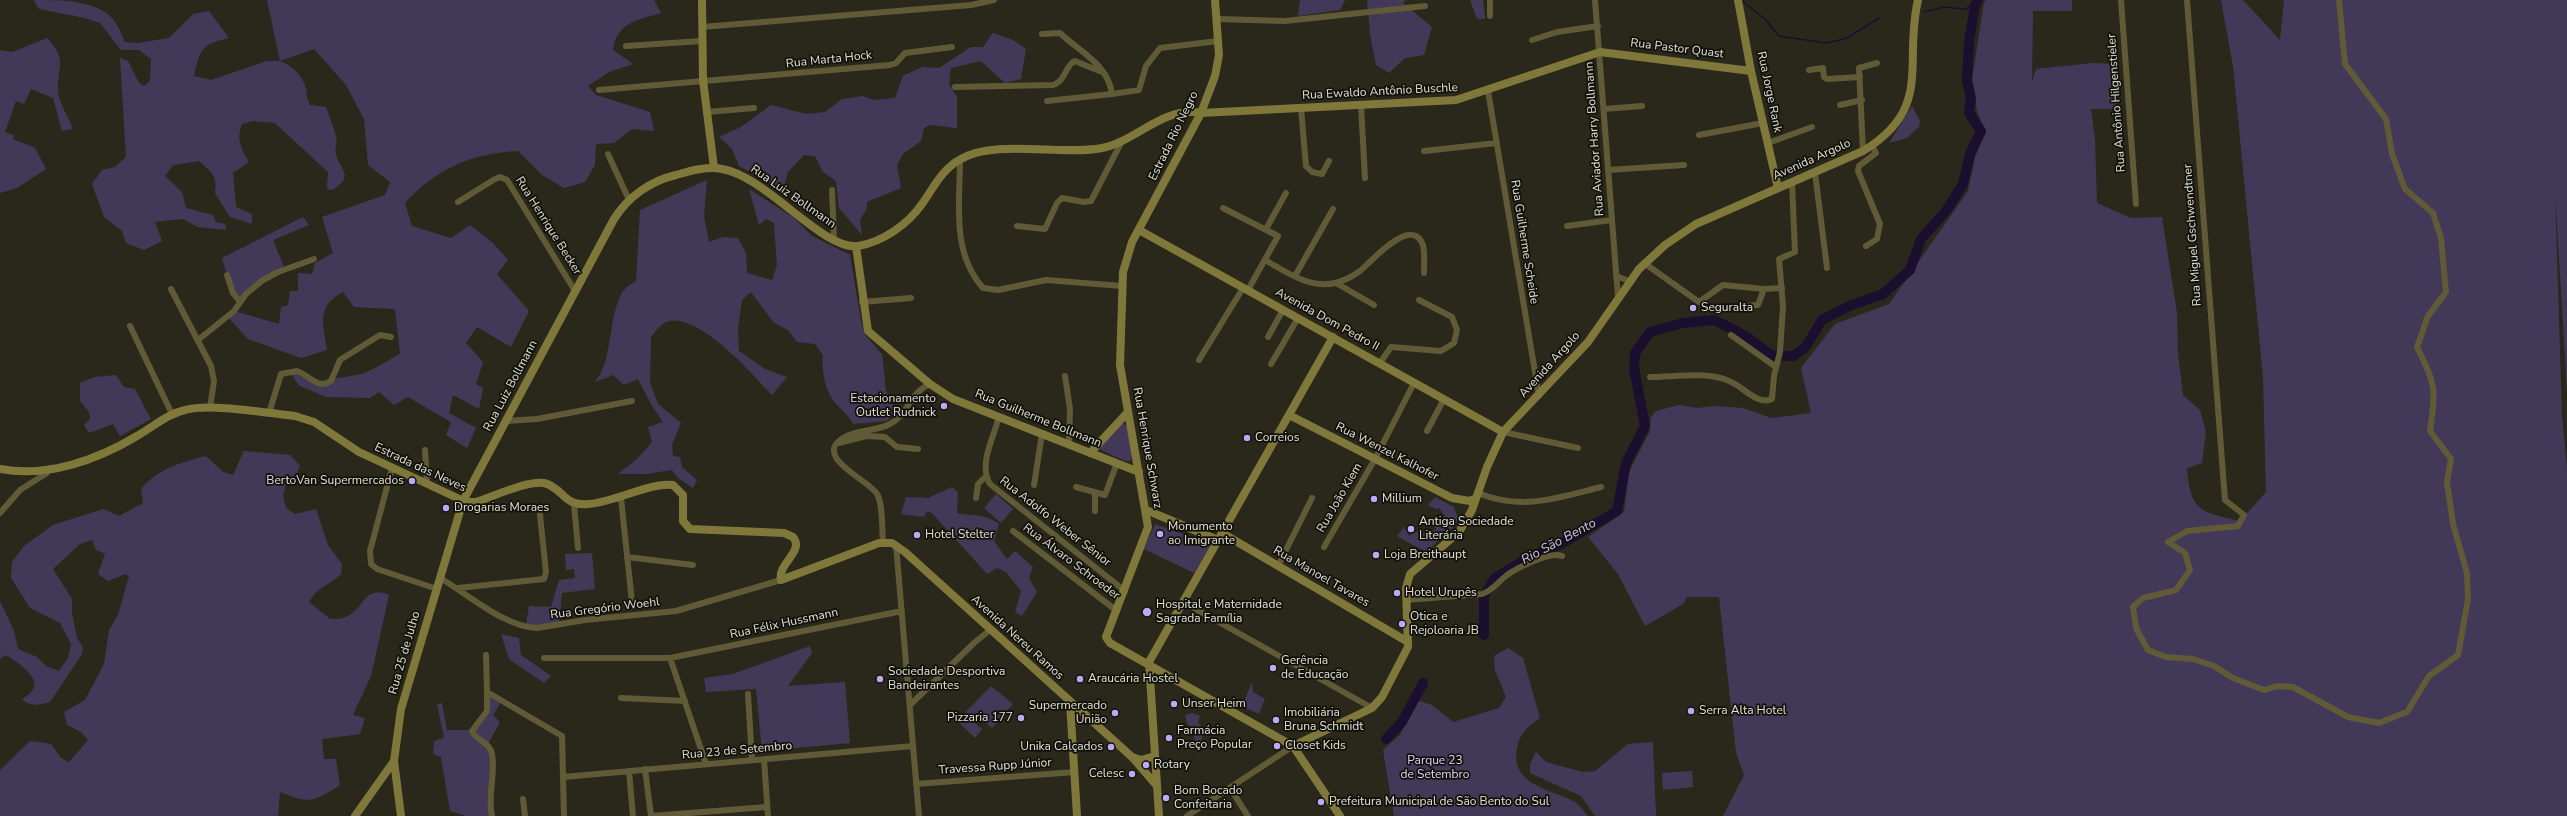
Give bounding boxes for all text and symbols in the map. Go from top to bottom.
street label: Rua Antônio Hilgenstieler [2105,33,2129,173]
street label: Rua Pastor Quast [1629,36,1725,62]
street label: Rua Marta Hock [785,48,873,72]
street label: Rua Jorge Rank [1753,50,1785,134]
street label: Rua Aviador Harry Bollmann [1582,61,1608,217]
street label: Rua Ewaldo Antônio Buschle [1302,81,1458,103]
street label: Estrada Rio Negro [1146,89,1202,183]
street label: Avenida Argolo [1771,136,1853,184]
street label: Rua Luiz Bollmann [748,162,838,232]
street label: Rua Miguel Gschwendtner [2181,163,2205,307]
street label: Rua Henrique Becker [512,174,584,278]
street label: Rua Guilherme Scheide [1507,179,1541,305]
street label: Avenida Dom Pedro II [1272,285,1382,355]
place label: Seguralta [1701,301,1753,315]
marker: Seguralta [1688,303,1698,313]
street label: Avenida Argolo [1517,329,1583,401]
street label: Rua Luiz Bollmann [481,338,541,434]
street label: Rua Henrique Schwarz [1129,386,1165,510]
street label: Rua Guilherme Bollmann [973,387,1103,451]
place label: Estacionamento Outlet Rudnick [850,392,936,420]
marker: Estacionamento Outlet Rudnick [939,401,949,411]
street label: Rua Wenzel Kalhofer [1333,420,1441,484]
place label: Correios [1255,431,1299,445]
marker: Correios [1242,433,1252,443]
street label: Estrada das Neves [372,440,468,496]
street label: Rua João Kiem [1314,461,1366,535]
place label: BertoVan Supermercados [266,474,404,488]
street label: Rua Adolfo Weber Sênior [996,474,1114,570]
marker: BertoVan Supermercados [407,476,417,486]
place label: Millium [1382,492,1422,506]
marker: Millium [1369,494,1379,504]
place label: Drogarias Moraes [454,501,549,515]
marker: Drogarias Moraes [441,503,451,513]
place label: Antiga Sociedade Literária [1419,515,1514,543]
water label: Rio São Bento [1519,516,1599,568]
place label: Monumento ao Imigrante [1168,520,1235,548]
street label: Rua Álvaro Schroeder [1020,521,1122,603]
marker: Antiga Sociedade Literária [1406,524,1416,534]
place label: Hotel Stelter [925,528,994,542]
marker: Monumento ao Imigrante [1155,529,1165,539]
marker: Hotel Stelter [912,530,922,540]
street label: Rua Manoel Tavares [1270,544,1372,610]
place label: Loja Breithaupt [1384,548,1466,562]
marker: Loja Breithaupt [1371,550,1381,560]
place label: Hotel Urupês [1405,586,1477,600]
marker: Hotel Urupês [1392,588,1402,598]
street label: Avenida Nereu Ramos [968,593,1066,683]
street label: Rua Gregório Woehl [550,595,660,623]
place label: Hospital e Maternidade Sagrada Família [1156,598,1282,626]
street label: Rua Félix Hussmann [729,605,839,643]
marker: Hospital e Maternidade Sagrada Família [1141,606,1153,618]
street label: Rua 25 de Julho [386,610,424,696]
place label: Otica e Rejoloaria JB [1410,610,1479,638]
marker: Otica e Rejoloaria JB [1397,619,1407,629]
place label: Gerência de Educação [1281,654,1349,682]
marker: Gerência de Educação [1268,663,1278,673]
place label: Sociedade Desportiva Bandeirantes [888,665,1005,693]
place label: Araucária Hostel [1088,672,1178,686]
marker: Sociedade Desportiva Bandeirantes [875,674,885,684]
marker: Araucária Hostel [1075,674,1085,684]
place label: Unser Heim [1182,697,1246,711]
place label: Supermercado União [1029,699,1107,727]
marker: Unser Heim [1169,699,1179,709]
place label: Serra Alta Hotel [1699,704,1786,718]
place label: Imobiliária Bruna Schmidt [1284,706,1363,734]
marker: Serra Alta Hotel [1686,706,1696,716]
marker: Supermercado União [1110,708,1120,718]
place label: Pizzaria 177 [947,711,1013,725]
marker: Pizzaria 177 [1016,713,1026,723]
marker: Imobiliária Bruna Schmidt [1271,715,1281,725]
place label: Farmácia Preço Popular [1177,724,1252,752]
marker: Farmácia Preço Popular [1164,733,1174,743]
street label: Rua 23 de Setembro [681,739,793,763]
place label: Closet Kids [1285,739,1346,753]
place label: Unika Calçados [1020,740,1103,754]
marker: Closet Kids [1272,741,1282,751]
marker: Unika Calçados [1106,742,1116,752]
park label: Parque 23 de Setembro [1401,754,1469,782]
street label: Travessa Rupp Júnior [938,756,1052,778]
place label: Rotary [1154,758,1190,772]
marker: Rotary [1141,760,1151,770]
place label: Celesc [1089,767,1124,781]
marker: Celesc [1127,769,1137,779]
place label: Bom Bocado Confeitaria [1174,784,1242,812]
marker: Bom Bocado Confeitaria [1161,793,1171,803]
place label: Prefeitura Municipal de São Bento do Sul [1329,795,1549,809]
marker: Prefeitura Municipal de São Bento do Sul [1316,797,1326,807]

